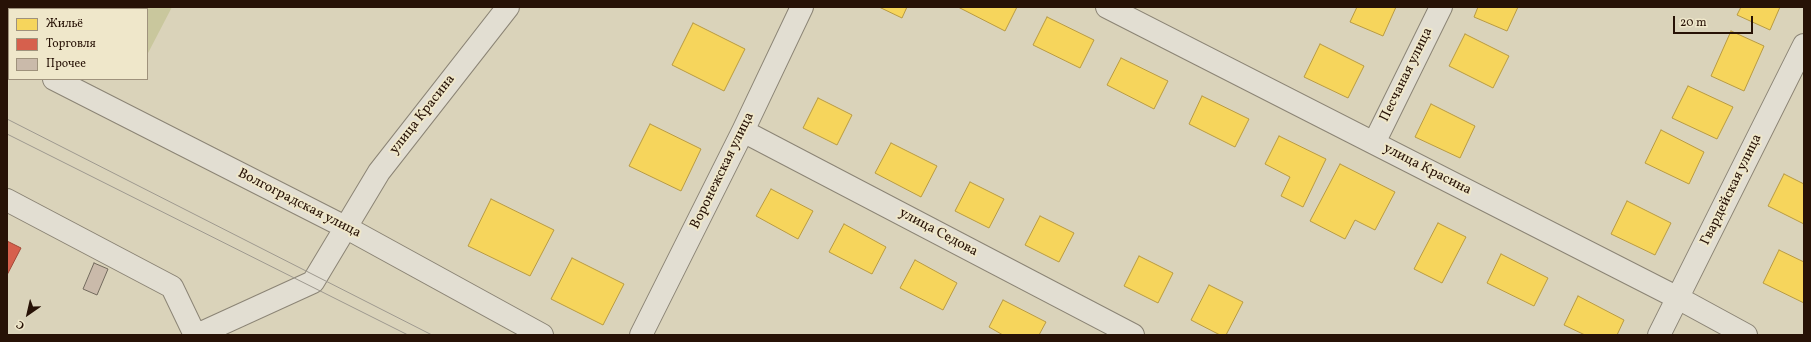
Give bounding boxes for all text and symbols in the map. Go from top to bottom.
legend [8,8,148,80]
scale bar [1675,8,1755,34]
text: 20 m [1680,15,1707,31]
text: Жильё [46,16,83,32]
street label: Песчаная улица [1377,25,1437,125]
text: Торговля [46,36,96,52]
text: Прочее [46,56,86,72]
street label: улица Красина [387,72,459,158]
street label: Воронежская улица [688,110,758,232]
street label: Гвардейская улица [1698,132,1766,248]
street label: улица Красина [1380,141,1474,199]
street label: Волгоградская улица [235,166,363,242]
street label: улица Седова [896,205,980,261]
north arrow [8,294,48,334]
text: С [14,316,28,333]

